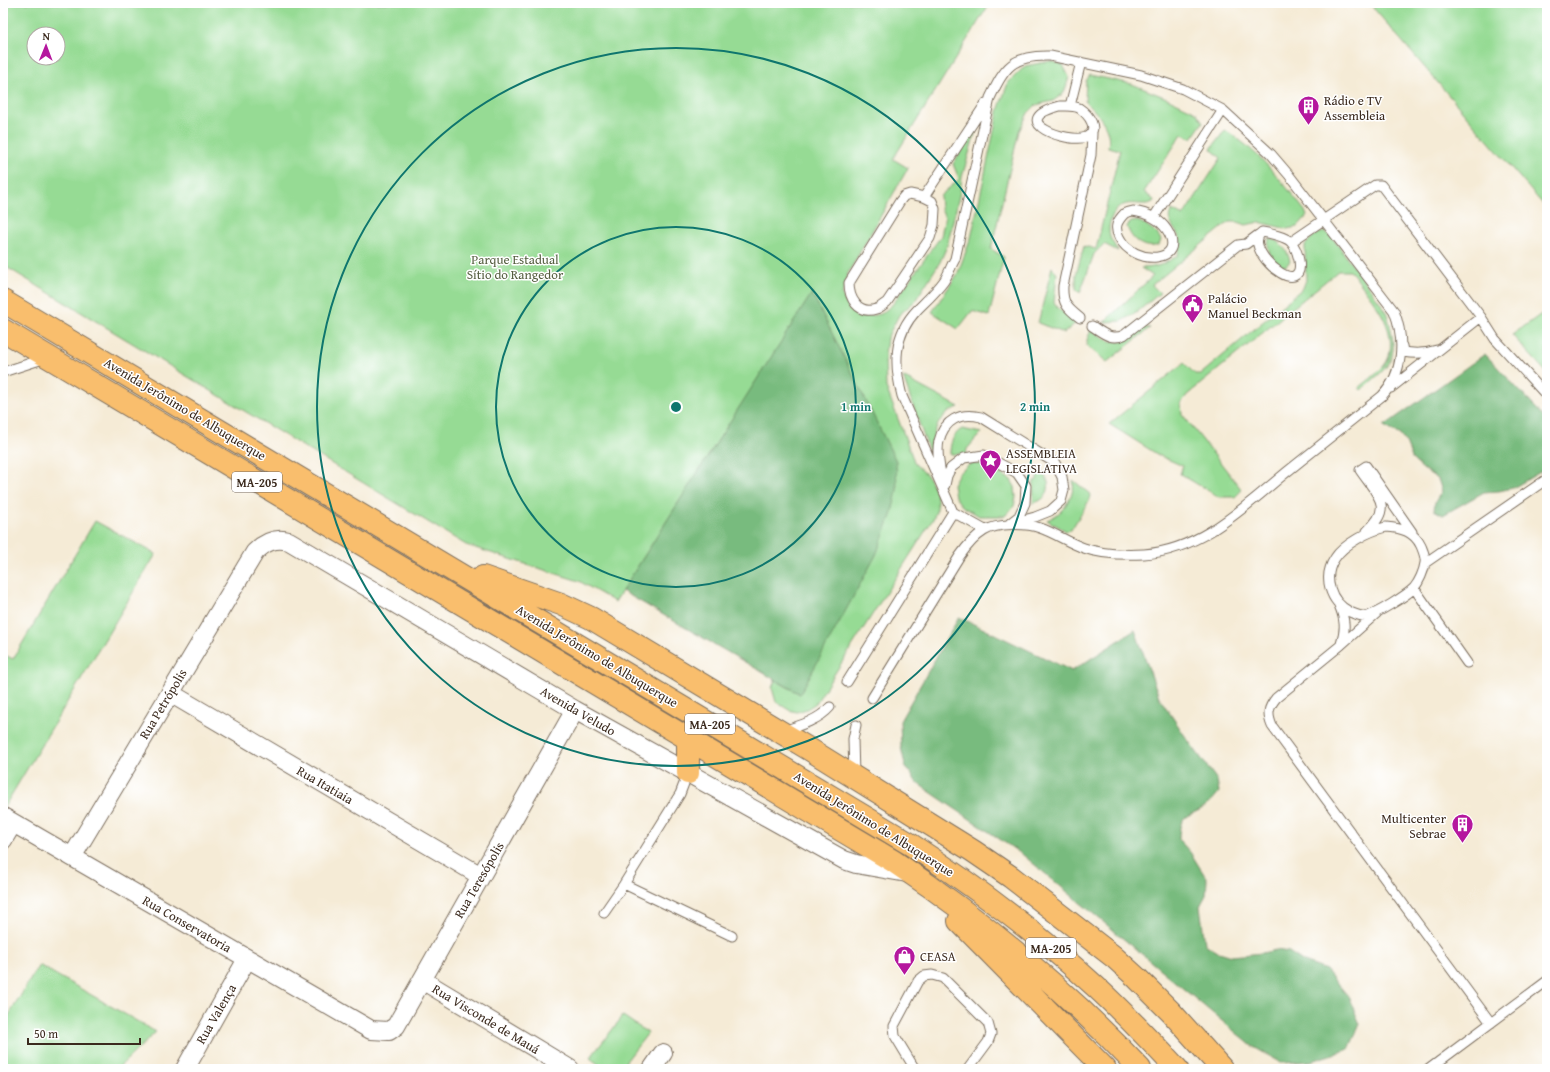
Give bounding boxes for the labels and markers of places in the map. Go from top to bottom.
place label: Rádio e TV Assembleia [1324,91,1386,125]
building icon: Rádio e TV Assembleia [1296,94,1322,127]
place label: Palácio Manuel Beckman [1208,289,1302,323]
public building icon: Palácio Manuel Beckman [1179,292,1205,325]
centre of rings [669,400,683,414]
place label: ASSEMBLEIA LEGISLATIVA [1006,444,1077,478]
place icon: ASSEMBLEIA LEGISLATIVA [978,447,1004,480]
place label: Multicenter Sebrae [1381,809,1447,843]
building icon: Multicenter Sebrae [1449,812,1475,845]
shop icon: CEASA [891,943,917,976]
place label: CEASA [920,947,956,966]

